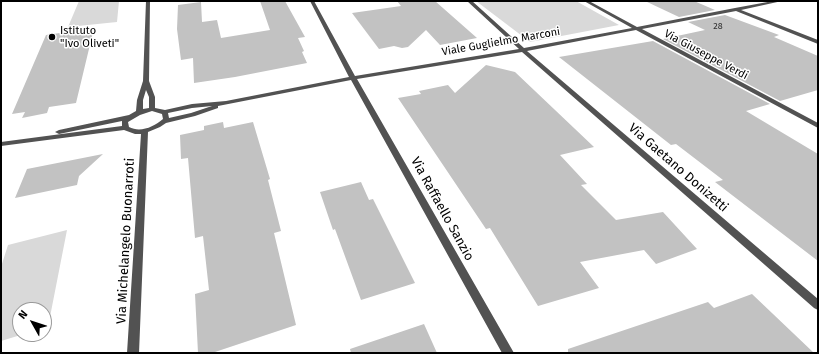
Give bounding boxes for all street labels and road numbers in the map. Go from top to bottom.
street label: Viale Guglielmo Marconi [441,25,561,59]
street label: Via Giuseppe Verdi [662,27,750,83]
street label: Via Gaetano Donizetti [625,120,731,216]
street label: Via Raffaello Sanzio [407,154,477,264]
street label: Via Michelangelo Buonarroti [114,158,138,324]

